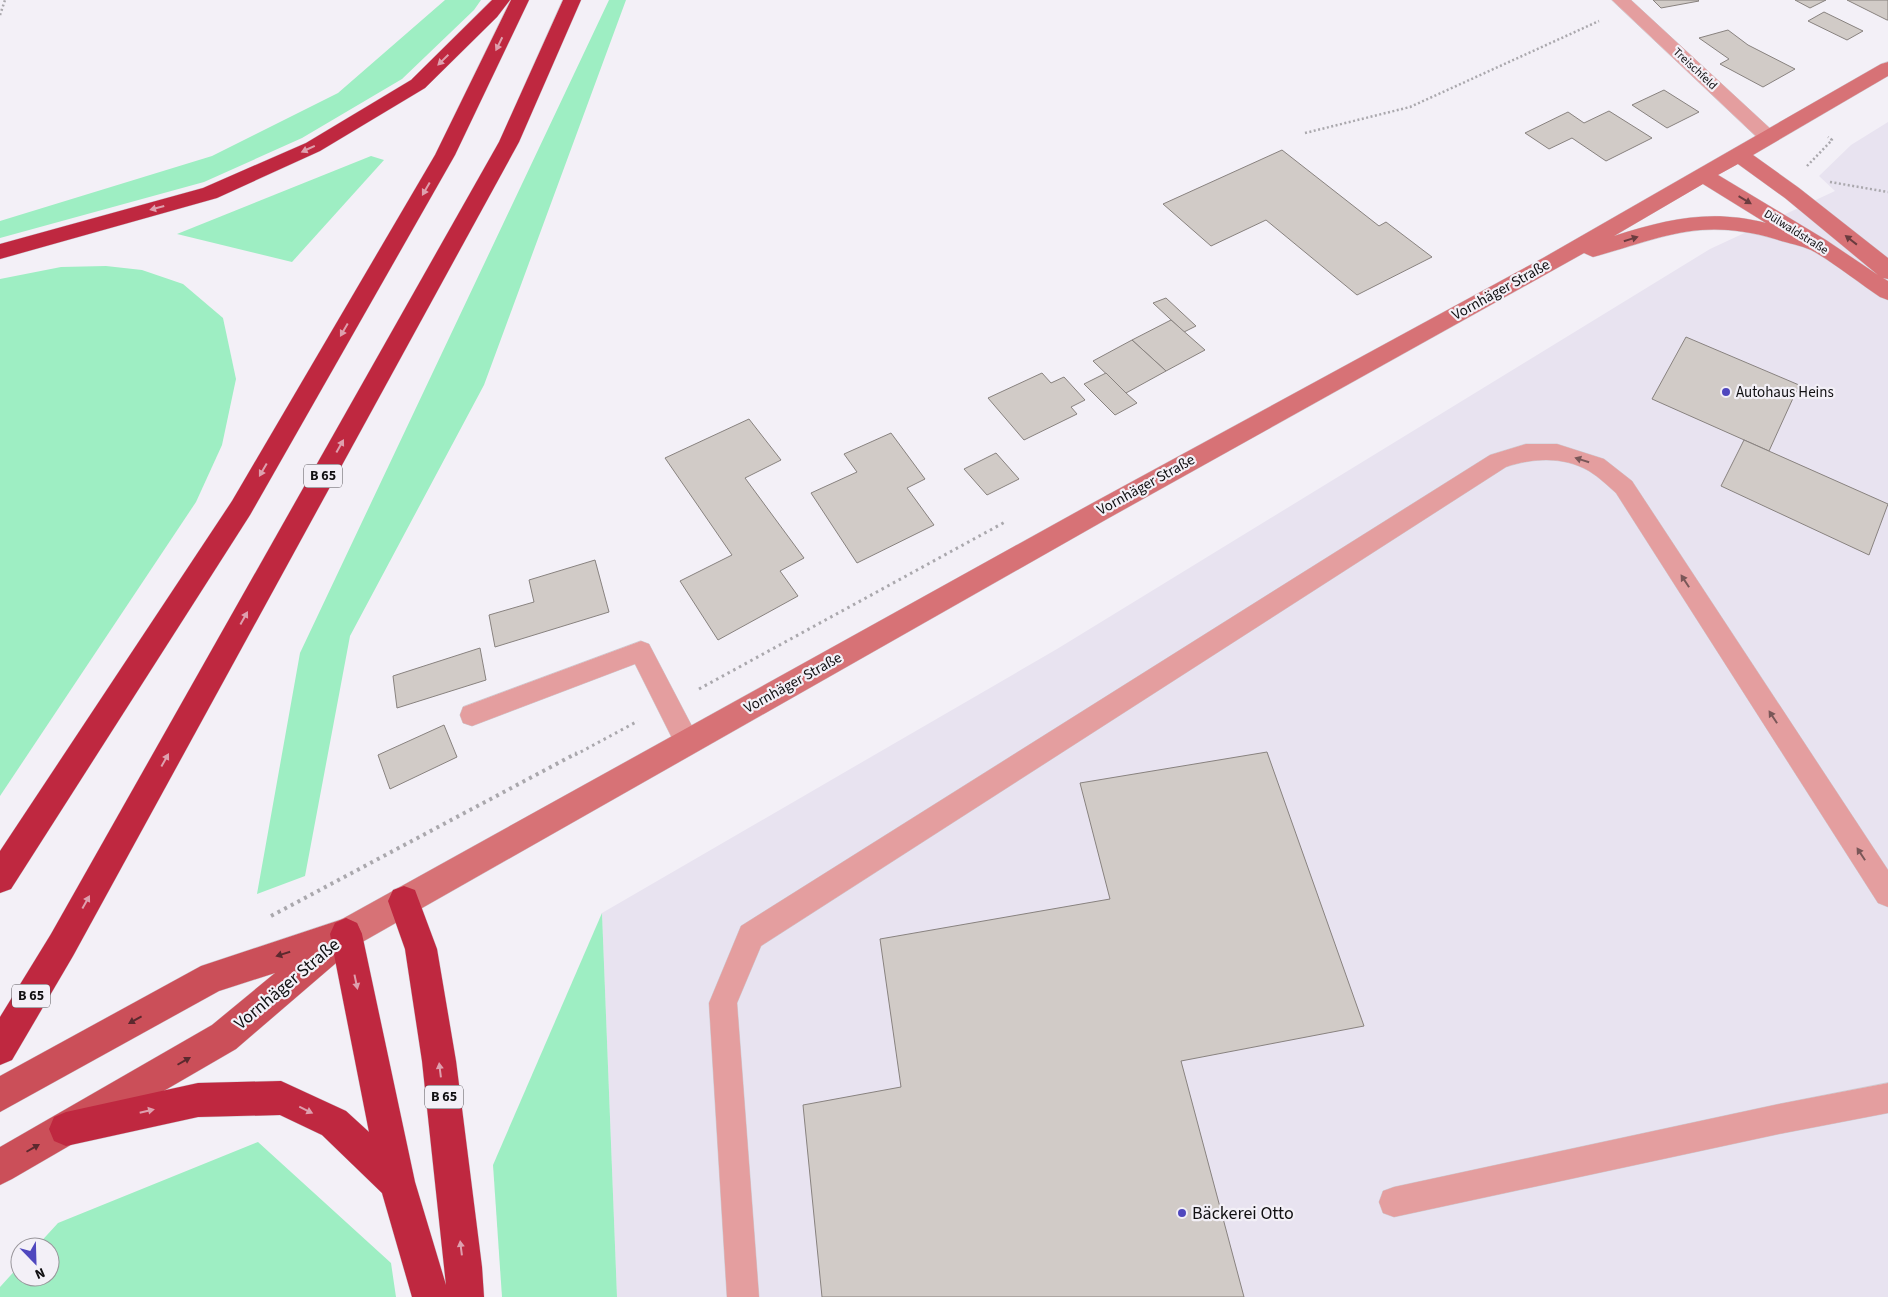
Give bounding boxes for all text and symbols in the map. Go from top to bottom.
one-way arrow [495,37,503,51]
street label: Treischfeld [1669,44,1721,94]
one-way arrow [437,54,449,66]
one-way arrow [301,146,315,154]
one-way arrow [421,182,430,196]
one-way arrow [1738,195,1751,204]
one-way arrow [149,204,164,212]
street label: Dülwaldstraße [1761,205,1831,259]
one-way arrow [1624,235,1639,243]
one-way arrow [1845,235,1858,246]
street label: Vornhäger Straße [1448,254,1554,326]
one-way arrow [340,323,349,336]
place label: Autohaus Heins [1736,382,1834,403]
marker: Autohaus Heins [1720,386,1732,398]
one-way arrow [336,438,344,453]
street label: Vornhäger Straße [1093,449,1199,521]
one-way arrow [1574,456,1589,464]
one-way arrow [258,464,267,477]
road number: B 65 [304,464,342,488]
one-way arrow [1680,574,1689,588]
one-way arrow [240,611,248,626]
street label: Vornhäger Straße [740,647,846,719]
one-way arrow [1768,711,1778,724]
one-way arrow [161,753,169,768]
one-way arrow [1857,847,1866,860]
one-way arrow [82,895,90,910]
street label: Vornhäger Straße [229,932,345,1036]
one-way arrow [275,951,290,959]
one-way arrow [352,974,360,989]
road number: B 65 [12,984,50,1008]
one-way arrow [128,1016,143,1024]
one-way arrow [177,1056,190,1065]
one-way arrow [436,1061,444,1077]
road number: B 65 [425,1086,463,1108]
one-way arrow [299,1106,313,1114]
one-way arrow [140,1107,155,1115]
one-way arrow [25,1144,40,1152]
place label: Bäckerei Otto [1192,1201,1294,1226]
marker: Bäckerei Otto [1176,1207,1188,1219]
north arrow [10,1237,60,1287]
one-way arrow [457,1240,465,1256]
text: N [31,1262,48,1284]

